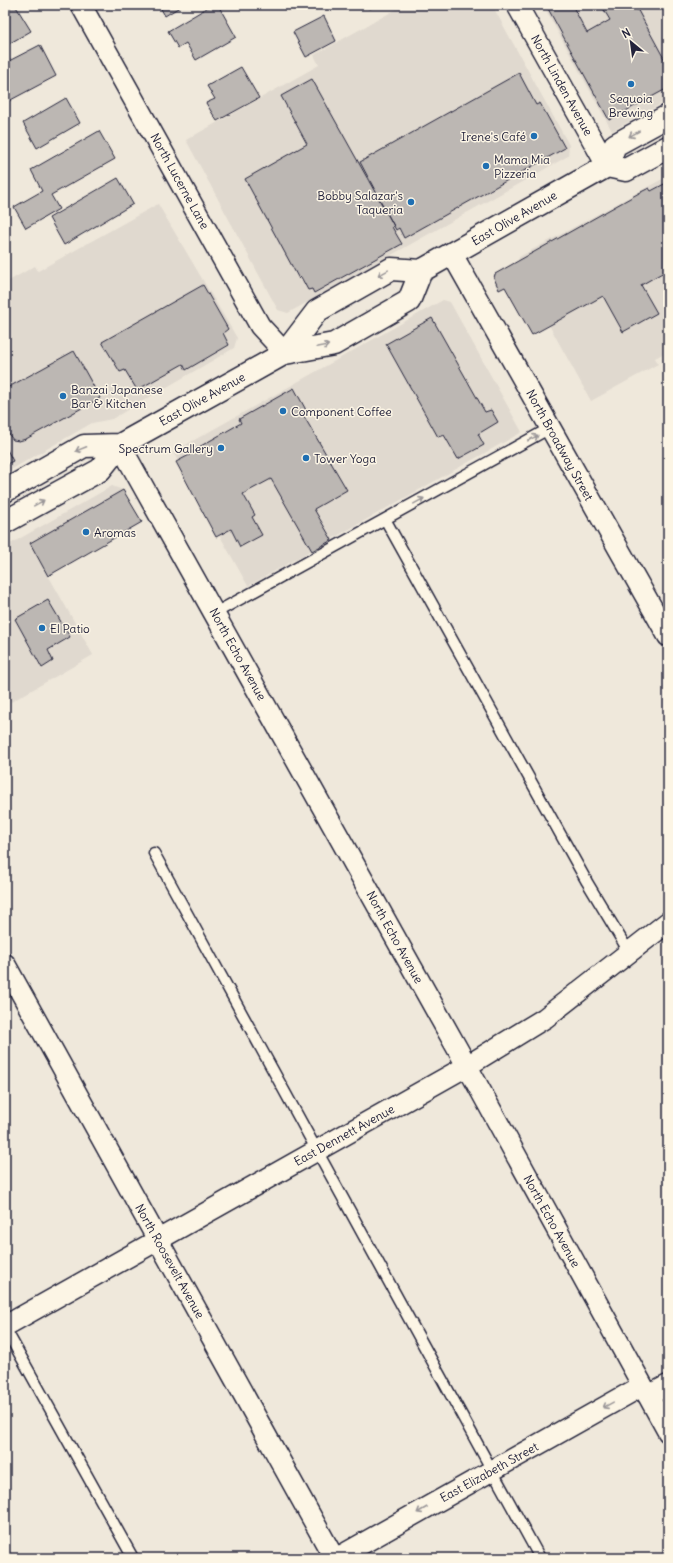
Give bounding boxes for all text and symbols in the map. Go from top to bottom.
north arrow [611,22,651,62]
text: N [619,25,633,41]
street label: North Linden Avenue [528,32,596,138]
marker: Sequoia Brewing [626,79,636,89]
place label: Sequoia Brewing [609,91,653,120]
place label: Irene's Café [461,129,526,144]
street label: North Lucerne Lane [147,130,213,232]
marker: Irene's Café [529,131,539,141]
one-way arrow [628,131,640,139]
place label: Mama Mia Pizzeria [494,152,550,181]
marker: Mama Mia Pizzeria [481,161,491,171]
street label: East Olive Avenue [469,187,559,249]
place label: Bobby Salazar's Taqueria [317,188,403,217]
marker: Bobby Salazar's Taqueria [406,197,416,207]
one-way arrow [377,270,389,278]
one-way arrow [316,341,329,349]
street label: East Olive Avenue [156,369,248,429]
place label: Banzai Japanese Bar & Kitchen [71,382,163,411]
street label: North Broadway Street [523,387,597,503]
marker: Banzai Japanese Bar & Kitchen [58,391,68,401]
place label: Component Coffee [291,404,392,419]
marker: Component Coffee [278,406,288,416]
one-way arrow [527,433,539,441]
place label: Spectrum Gallery [119,441,213,456]
marker: Spectrum Gallery [216,443,226,453]
one-way arrow [76,445,88,453]
place label: Tower Yoga [314,451,376,466]
marker: Tower Yoga [301,453,311,463]
one-way arrow [413,496,425,504]
one-way arrow [33,499,45,506]
place label: Aromas [94,525,136,540]
marker: Aromas [81,527,91,537]
street label: North Echo Avenue [206,605,270,703]
place label: El Patio [50,621,90,636]
marker: El Patio [37,623,47,633]
street label: North Echo Avenue [363,888,427,986]
street label: East Dennett Avenue [291,1101,397,1169]
street label: North Echo Avenue [520,1172,584,1270]
street label: North Roosevelt Avenue [132,1201,208,1321]
one-way arrow [603,1401,615,1409]
street label: East Elizabeth Street [437,1439,541,1505]
one-way arrow [416,1506,428,1514]

